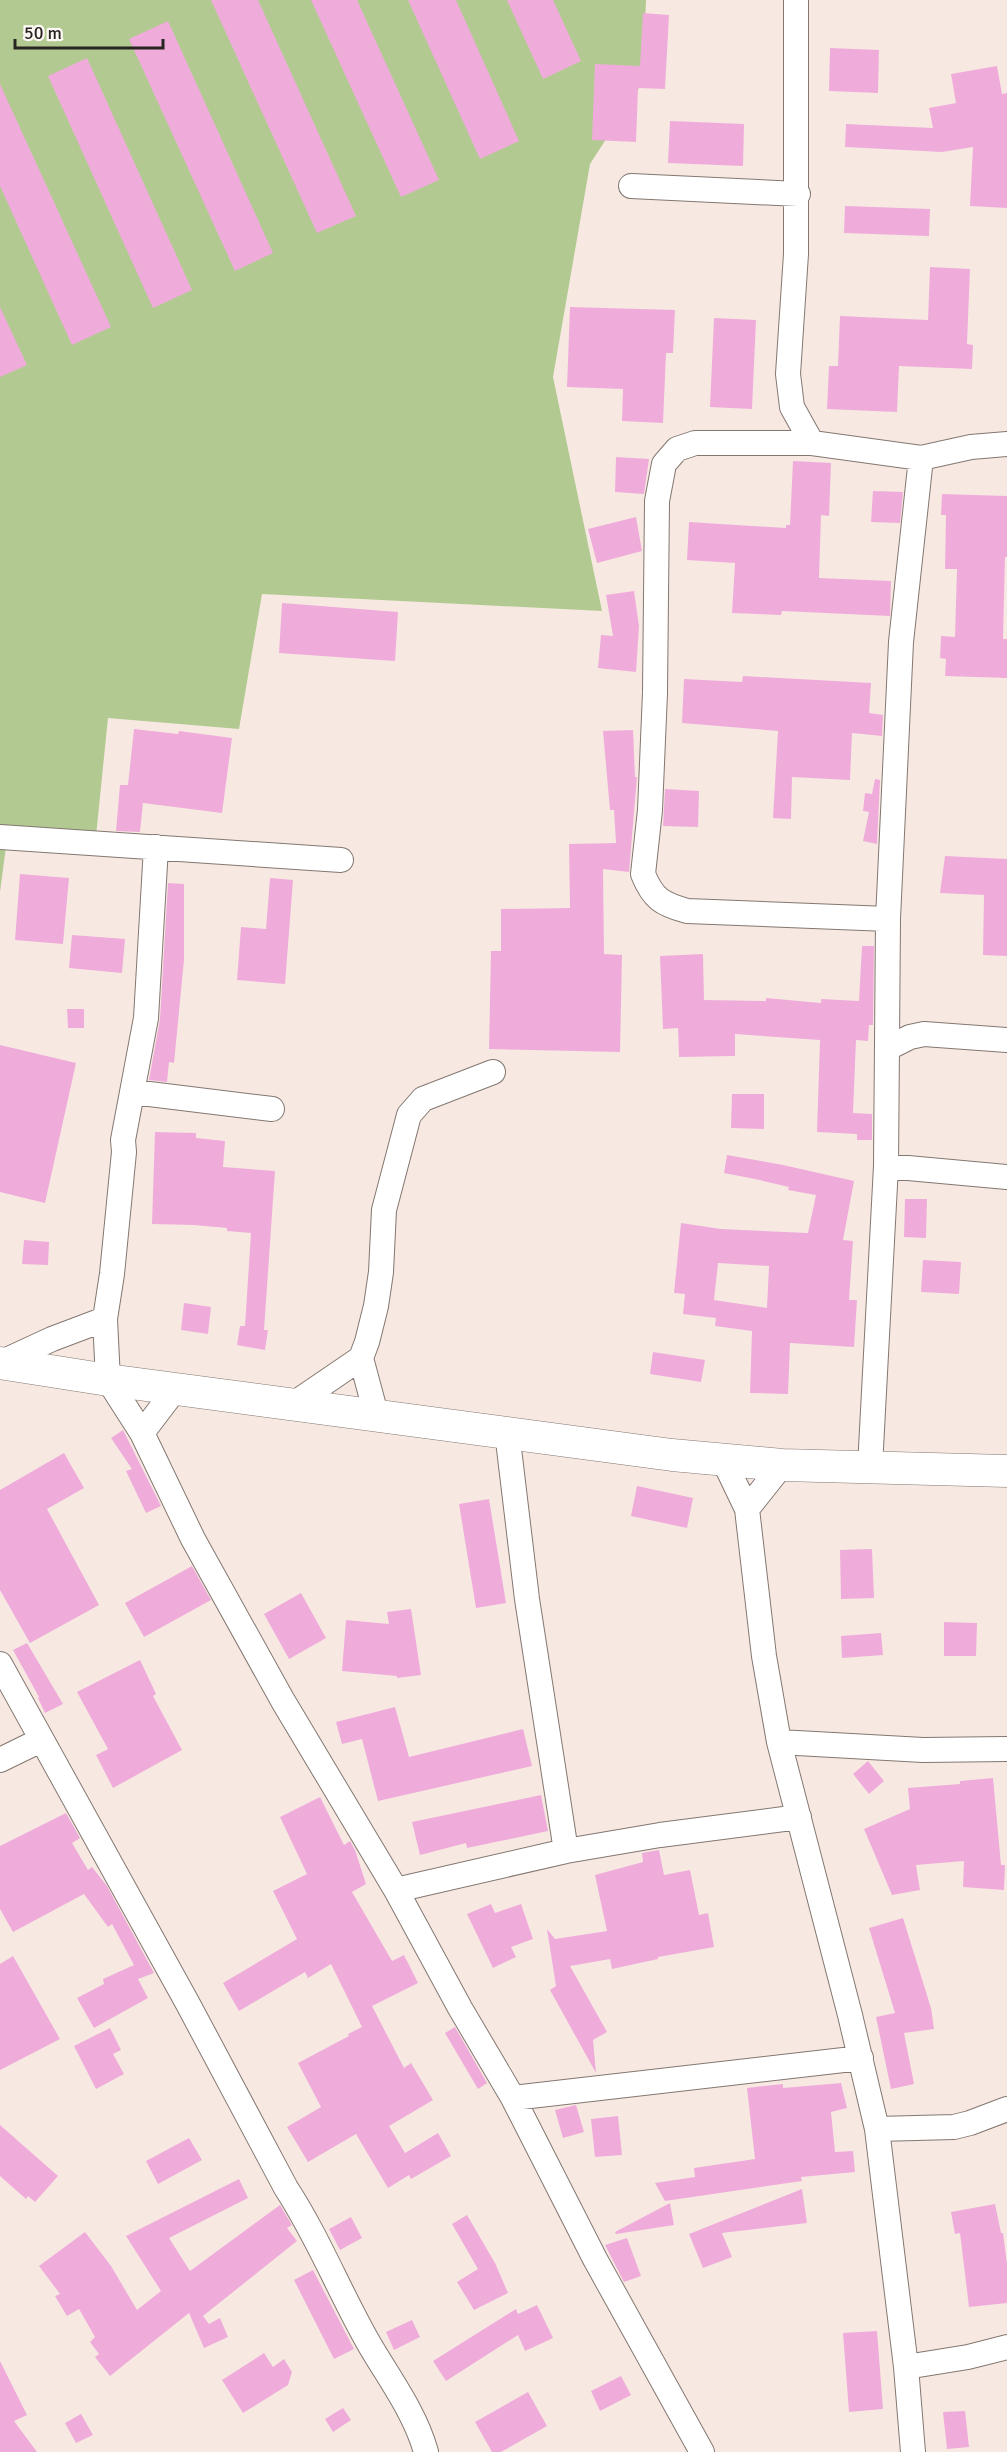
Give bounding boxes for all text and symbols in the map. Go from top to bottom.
scale bar [15,12,164,50]
text: 50 m [24,22,62,44]

